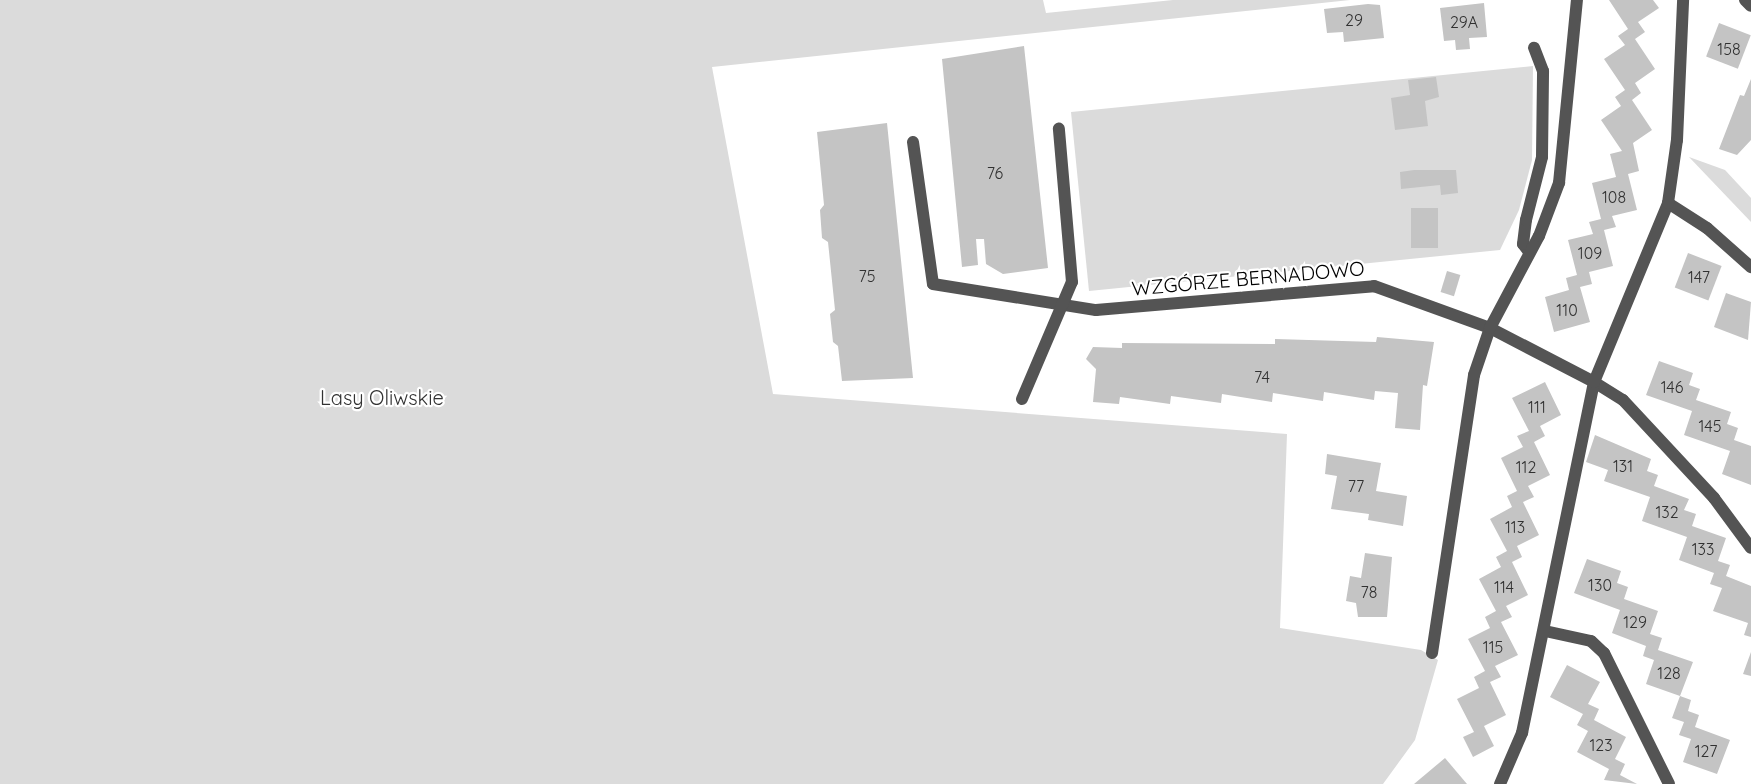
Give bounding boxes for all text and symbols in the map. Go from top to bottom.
house number: 29 [1345,10,1363,30]
house number: 29A [1450,12,1478,32]
house number: 158 [1717,39,1741,59]
house number: 76 [987,163,1003,183]
house number: 108 [1602,187,1626,207]
house number: 109 [1578,243,1602,263]
street label: WZGÓRZE BERNADOWO [1130,256,1366,300]
house number: 75 [859,266,875,286]
house number: 147 [1688,267,1710,287]
house number: 110 [1556,300,1578,320]
house number: 74 [1254,367,1270,387]
house number: 146 [1661,377,1683,397]
park label: Lasy Oliwskie [320,385,444,409]
house number: 111 [1528,397,1546,417]
house number: 145 [1699,416,1721,436]
house number: 131 [1613,456,1633,476]
house number: 112 [1516,457,1536,477]
house number: 77 [1348,476,1364,496]
house number: 132 [1655,502,1679,522]
house number: 113 [1505,517,1525,537]
house number: 133 [1692,539,1714,559]
house number: 130 [1588,575,1612,595]
house number: 114 [1494,577,1514,597]
house number: 78 [1361,582,1377,602]
house number: 129 [1623,612,1647,632]
house number: 115 [1483,637,1503,657]
house number: 128 [1657,663,1681,683]
house number: 123 [1589,735,1613,755]
house number: 127 [1695,741,1717,761]

